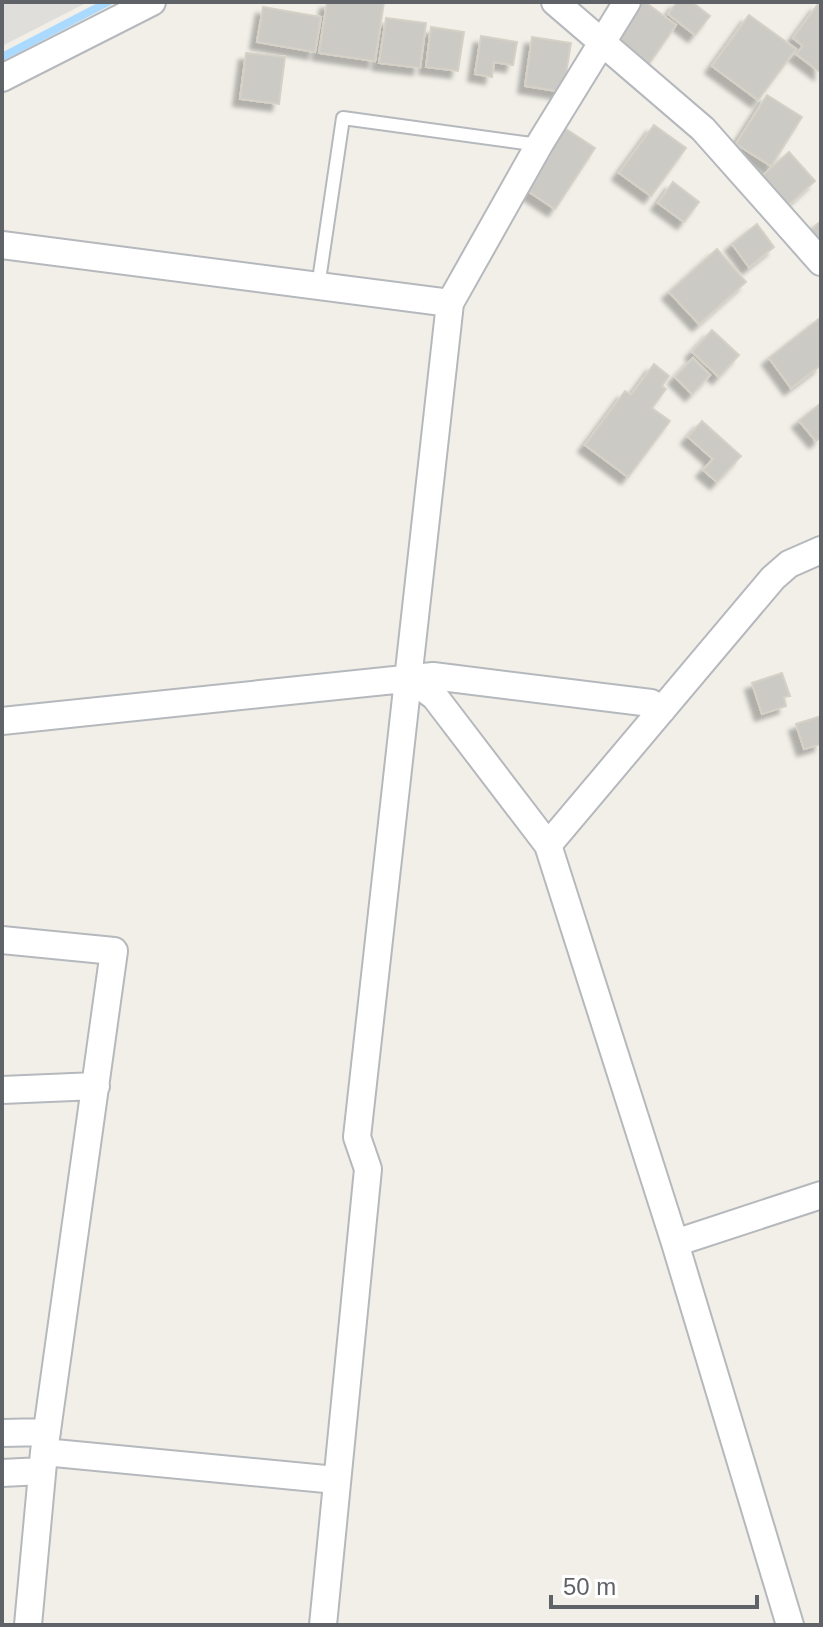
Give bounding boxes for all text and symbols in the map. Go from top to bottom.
scale bar [551,1559,757,1609]
text: 50 m [563,1573,616,1600]

